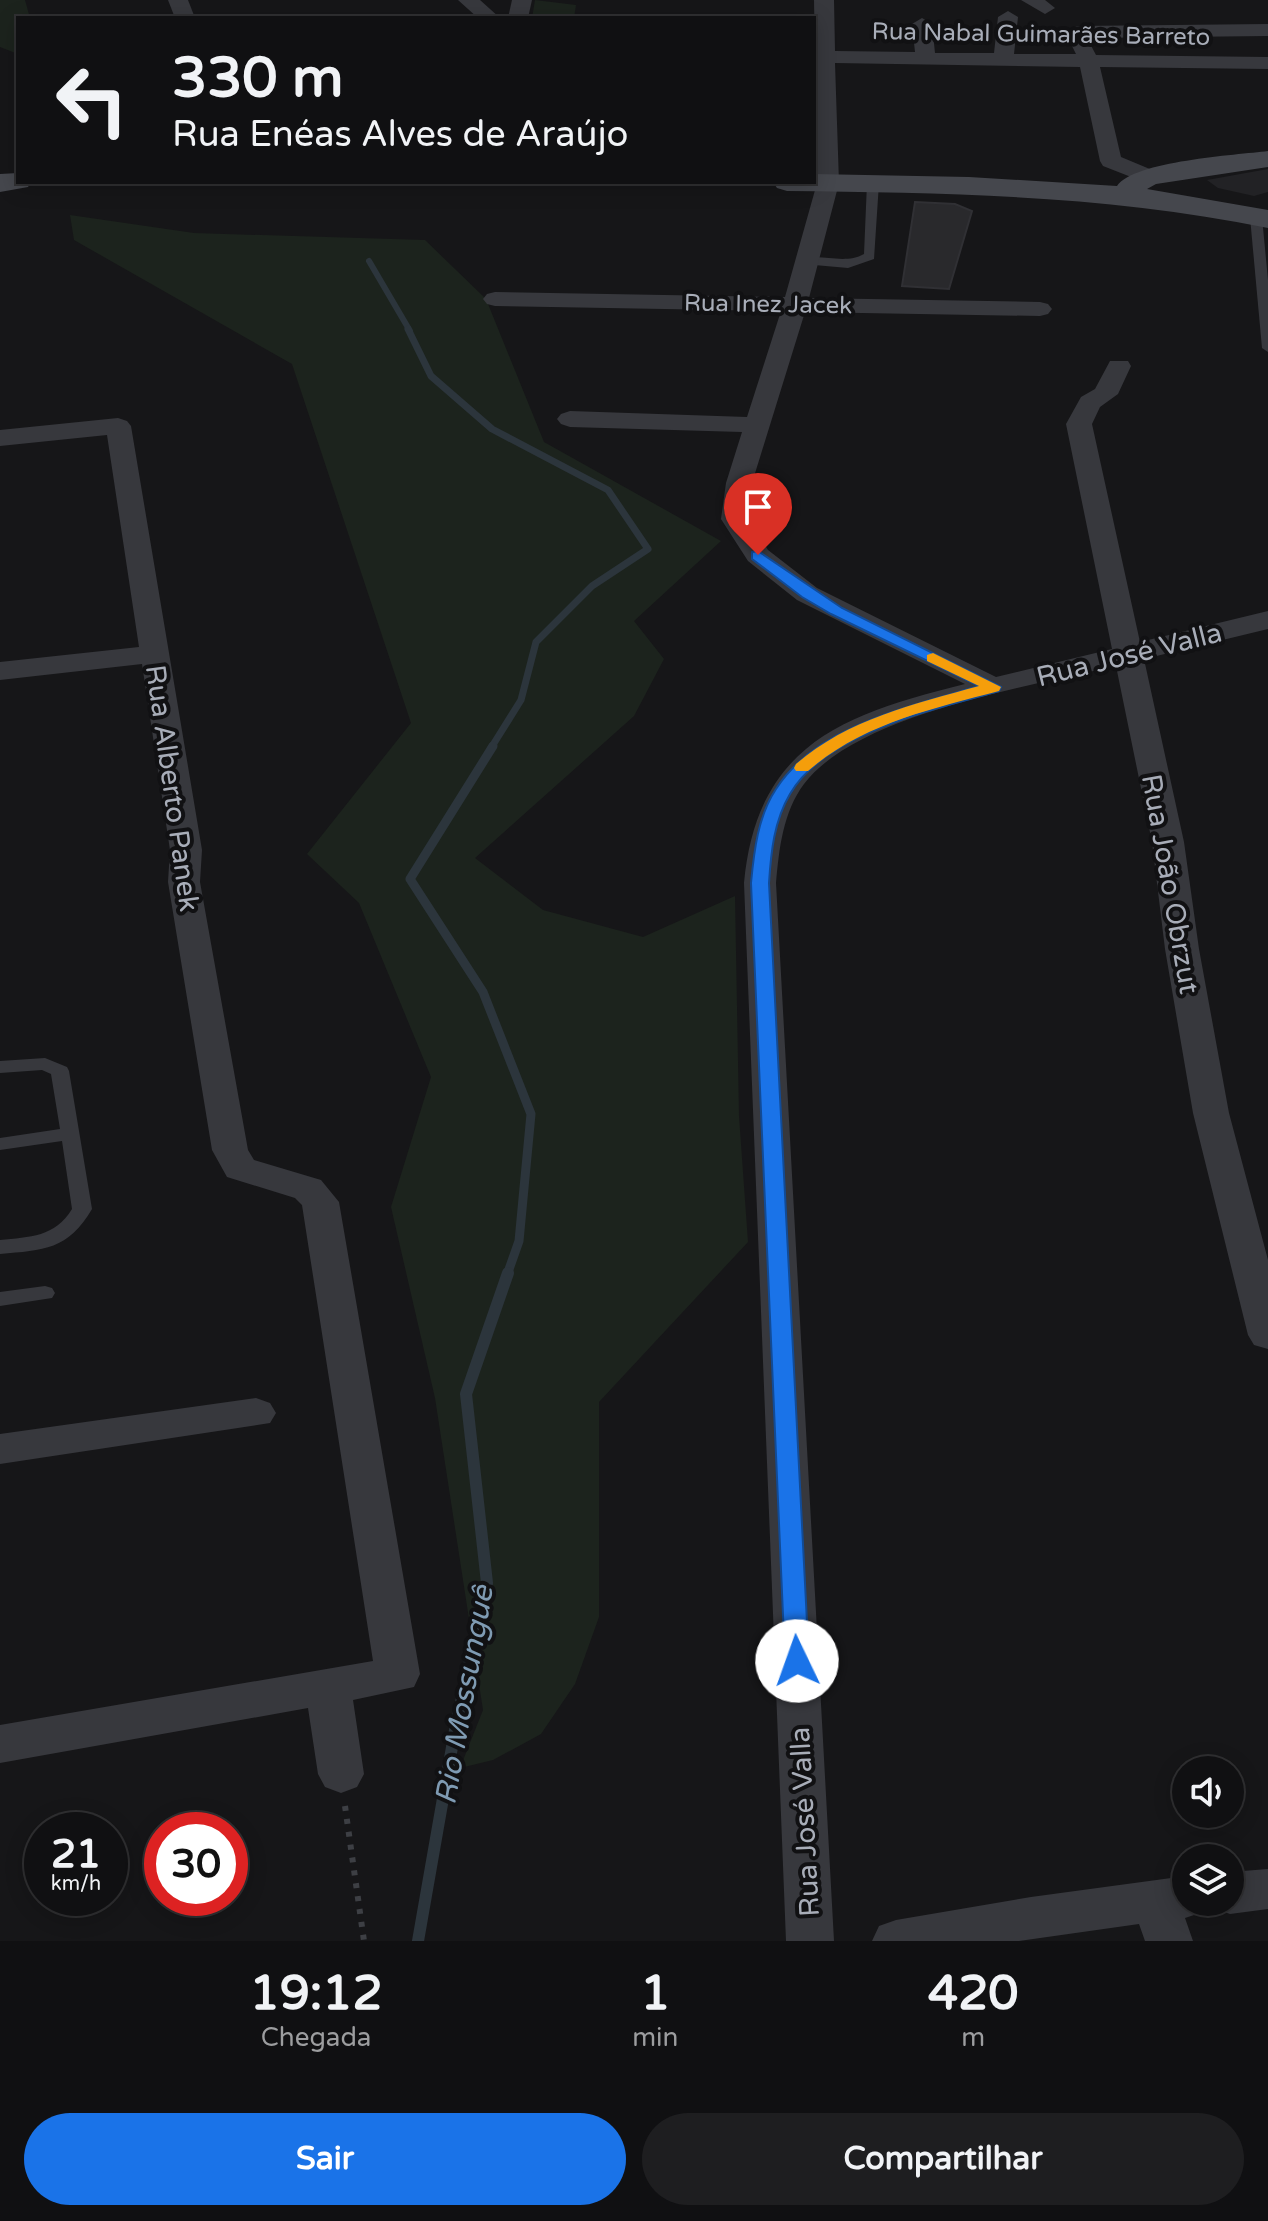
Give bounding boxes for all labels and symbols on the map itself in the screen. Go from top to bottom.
street label: Rua Nabal Guimarães Barreto [871,17,1211,52]
street label: Rua Inez Jacek [684,289,852,320]
pin [724,473,792,555]
street label: Rua José Valla [1033,615,1226,694]
street label: Rua Alberto Panek [138,663,206,914]
street label: Rua João Obrzut [1134,772,1206,997]
water label: Rio Mossunguê [427,1581,502,1807]
position arrow [755,1619,839,1703]
street label: Rua José Valla [783,1726,827,1918]
speed limit sign: 30 [144,1812,248,1916]

